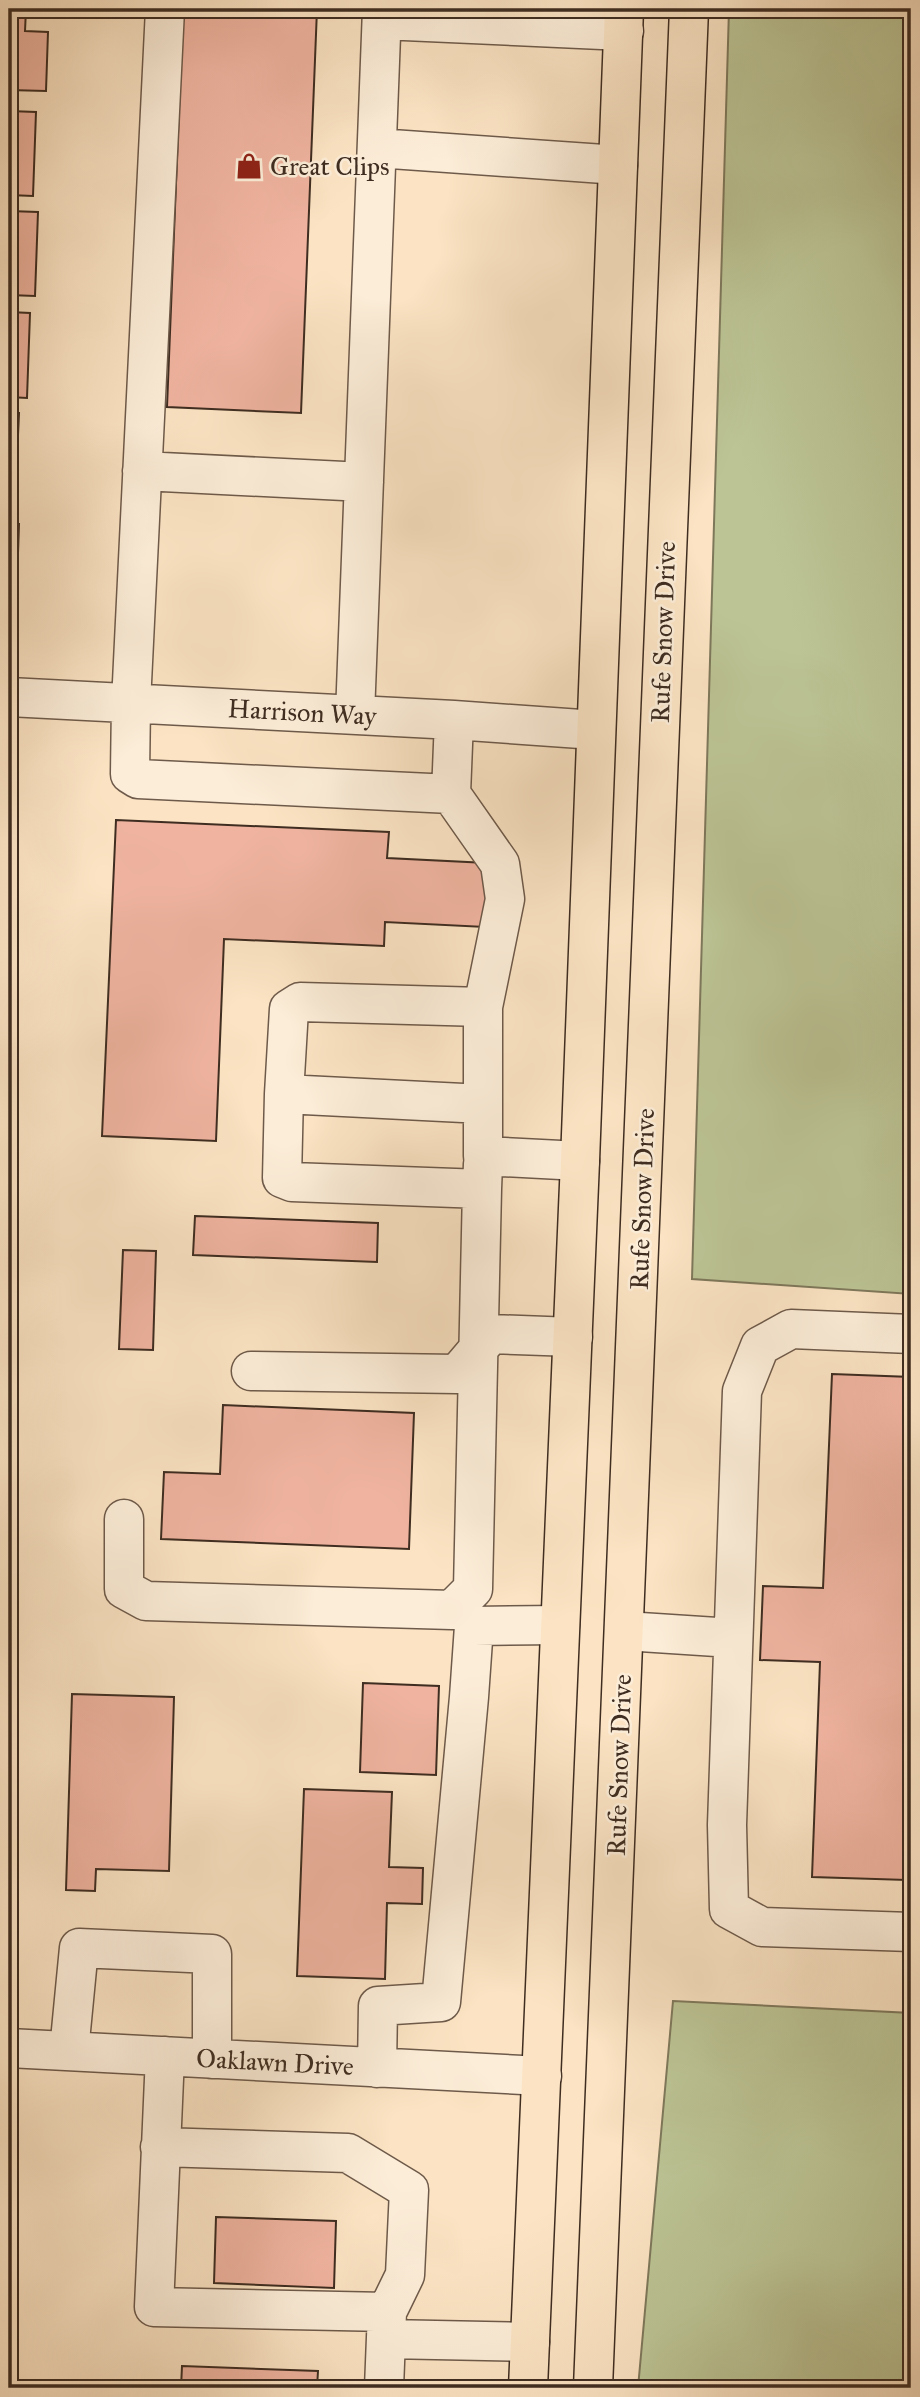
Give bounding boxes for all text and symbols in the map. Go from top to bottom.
place label: Great Clips [270,150,390,182]
shop icon: Great Clips [234,151,264,181]
street label: Rufe Snow Drive [644,540,682,723]
street label: Harrison Way [227,692,378,732]
street label: Rufe Snow Drive [623,1107,661,1290]
street label: Rufe Snow Drive [600,1673,638,1856]
street label: Oaklawn Drive [195,2042,355,2082]

